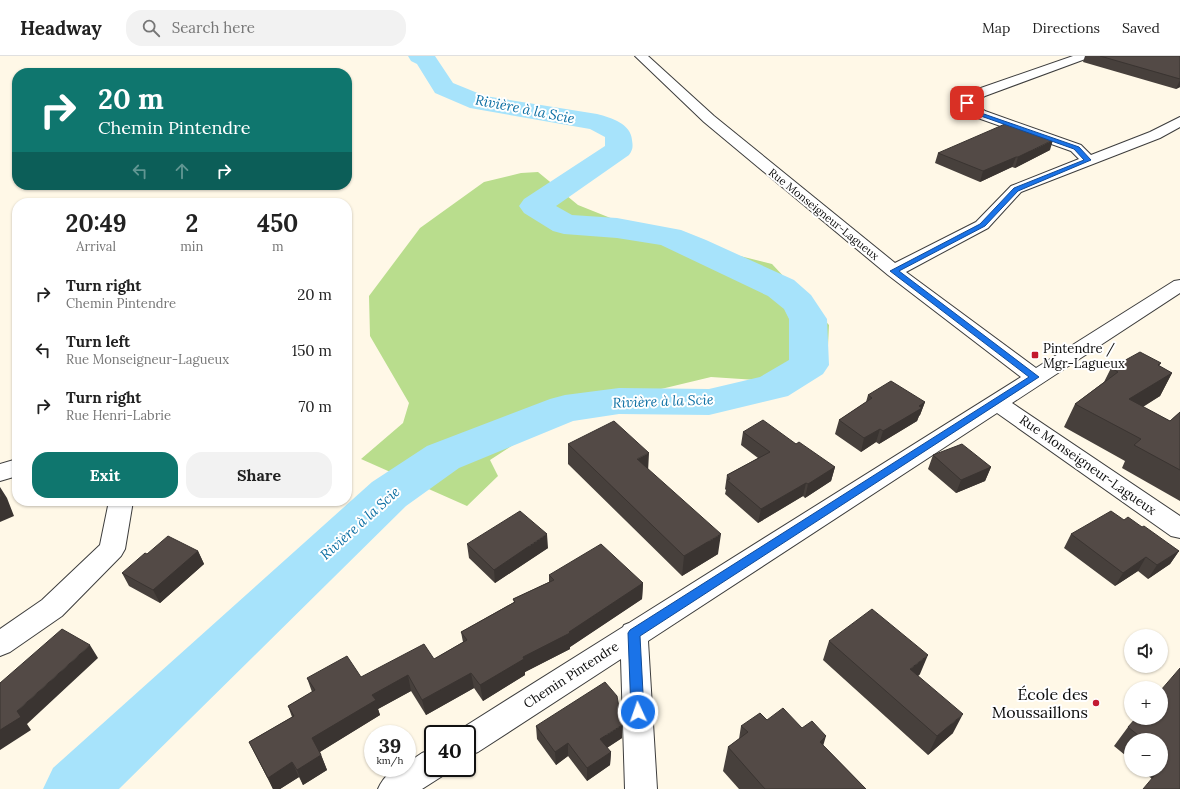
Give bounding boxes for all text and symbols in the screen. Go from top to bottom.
search box [126,10,406,46]
text: Headway [20,16,102,40]
icon: search [140,17,162,39]
text: Search here [172,18,255,37]
text: Map [982,19,1010,37]
text: Directions [1032,19,1100,37]
text: Saved [1122,19,1160,37]
text: 20 m [98,81,164,117]
icon: right [32,84,84,136]
pin [950,86,984,120]
water label: Rivière à la Scie [474,91,577,128]
icon: arrive [956,92,978,114]
text: Chemin Pintendre [98,116,251,139]
icon: left [129,160,151,182]
icon: ahead [171,160,193,182]
icon: right [213,160,235,182]
street label: Rue Monseigneur-Lagueux [766,165,882,263]
text: 20:49 [66,208,127,239]
text: 2 [185,208,198,239]
text: 450 [257,208,298,239]
text: Arrival [76,238,116,255]
text: min [180,238,203,255]
text: m [272,238,284,255]
text: Turn right [66,276,142,295]
icon: right [32,283,54,305]
text: 20 m [297,285,332,304]
text: Chemin Pintendre [66,295,176,312]
text: Turn left [66,332,130,351]
icon: left [32,339,54,361]
place label: Pintendre / Mgr-Lagueux [1043,340,1125,372]
text: 150 m [292,341,332,360]
marker: Pintendre / Mgr-Lagueux [1030,350,1040,360]
text: Rue Monseigneur-Lagueux [66,351,229,368]
text: Turn right [66,388,142,407]
water label: Rivière à la Scie [612,390,714,412]
icon: right [32,395,54,417]
text: 70 m [298,397,332,416]
text: Rue Henri-Labrie [66,407,171,424]
street label: Rue Monseigneur-Lagueux [1016,411,1160,519]
button: Exit [32,452,178,498]
button: Share [186,452,332,498]
water label: Rivière à la Scie [316,482,404,563]
map controls [1124,629,1168,777]
button: sound [1124,629,1168,673]
street label: Chemin Pintendre [520,638,622,712]
button: + [1124,681,1168,725]
place label: École des Moussaillons [992,684,1088,722]
position arrow [617,691,659,733]
marker: École des Moussaillons [1091,698,1101,708]
speed limit sign: 40 [424,725,476,777]
text: 39 [379,733,401,758]
button: − [1124,733,1168,777]
text: km/h [376,754,404,767]

